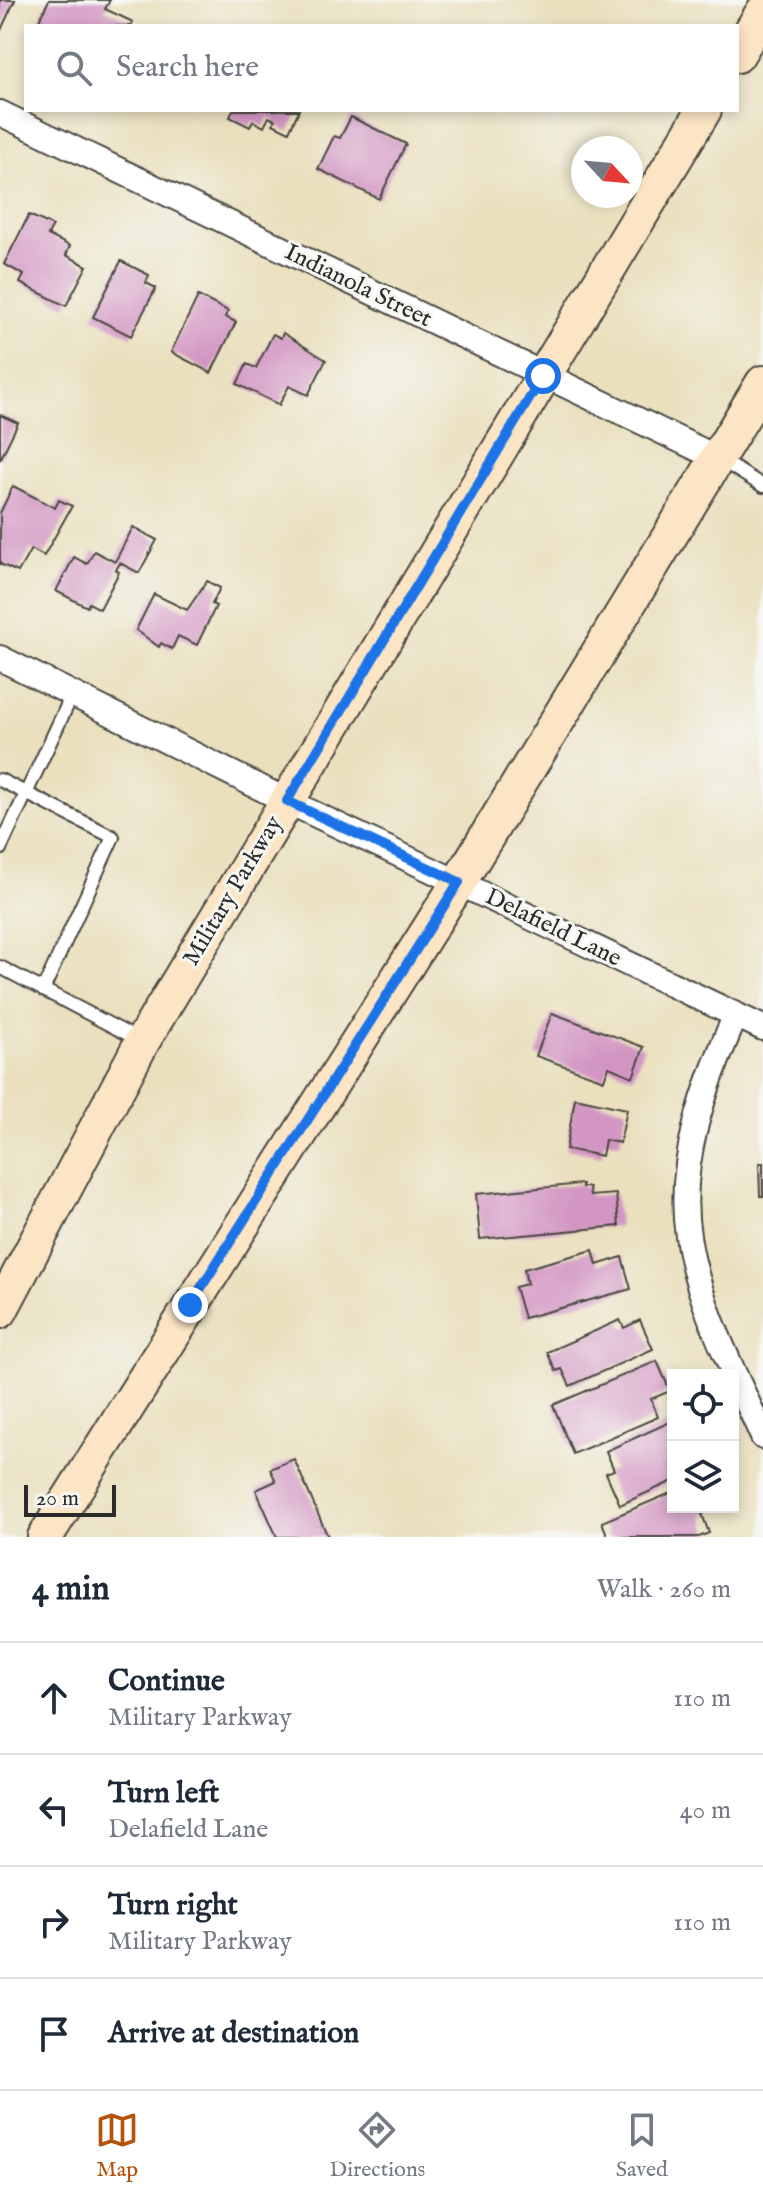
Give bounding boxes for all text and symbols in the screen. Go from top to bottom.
search box [24,24,739,112]
icon: search [52,46,96,90]
text: Search here [116,49,259,87]
north arrow [571,136,643,208]
street label: Indianola Street [279,237,437,335]
route start [525,358,561,394]
street label: Military Parkway [176,810,290,972]
street label: Delafield Lane [480,882,626,974]
route end [172,1287,208,1323]
map controls [667,1369,739,1513]
button: locate [667,1369,739,1441]
button: layers [667,1441,739,1513]
scale bar [24,1481,116,1517]
text: 20 m [36,1485,79,1513]
text: 4 min [32,1568,110,1611]
text: Walk · 260 m [597,1573,731,1606]
text: Continue [108,1663,225,1701]
icon: ahead [32,1676,76,1720]
text: 110 m [673,1682,731,1715]
text: Military Parkway [108,1701,292,1734]
text: Turn left [108,1775,219,1813]
icon: left [32,1788,76,1832]
text: 40 m [680,1794,731,1827]
text: Delafield Lane [108,1813,268,1846]
text: Turn right [108,1887,238,1925]
icon: right [32,1900,76,1944]
text: 110 m [673,1906,731,1939]
text: Military Parkway [108,1925,292,1958]
icon: arrive [32,2012,76,2056]
text: Arrive at destination [108,2015,359,2053]
tab: Map [95,2108,139,2184]
tab: Directions [330,2108,425,2184]
tab: Saved [616,2108,668,2184]

